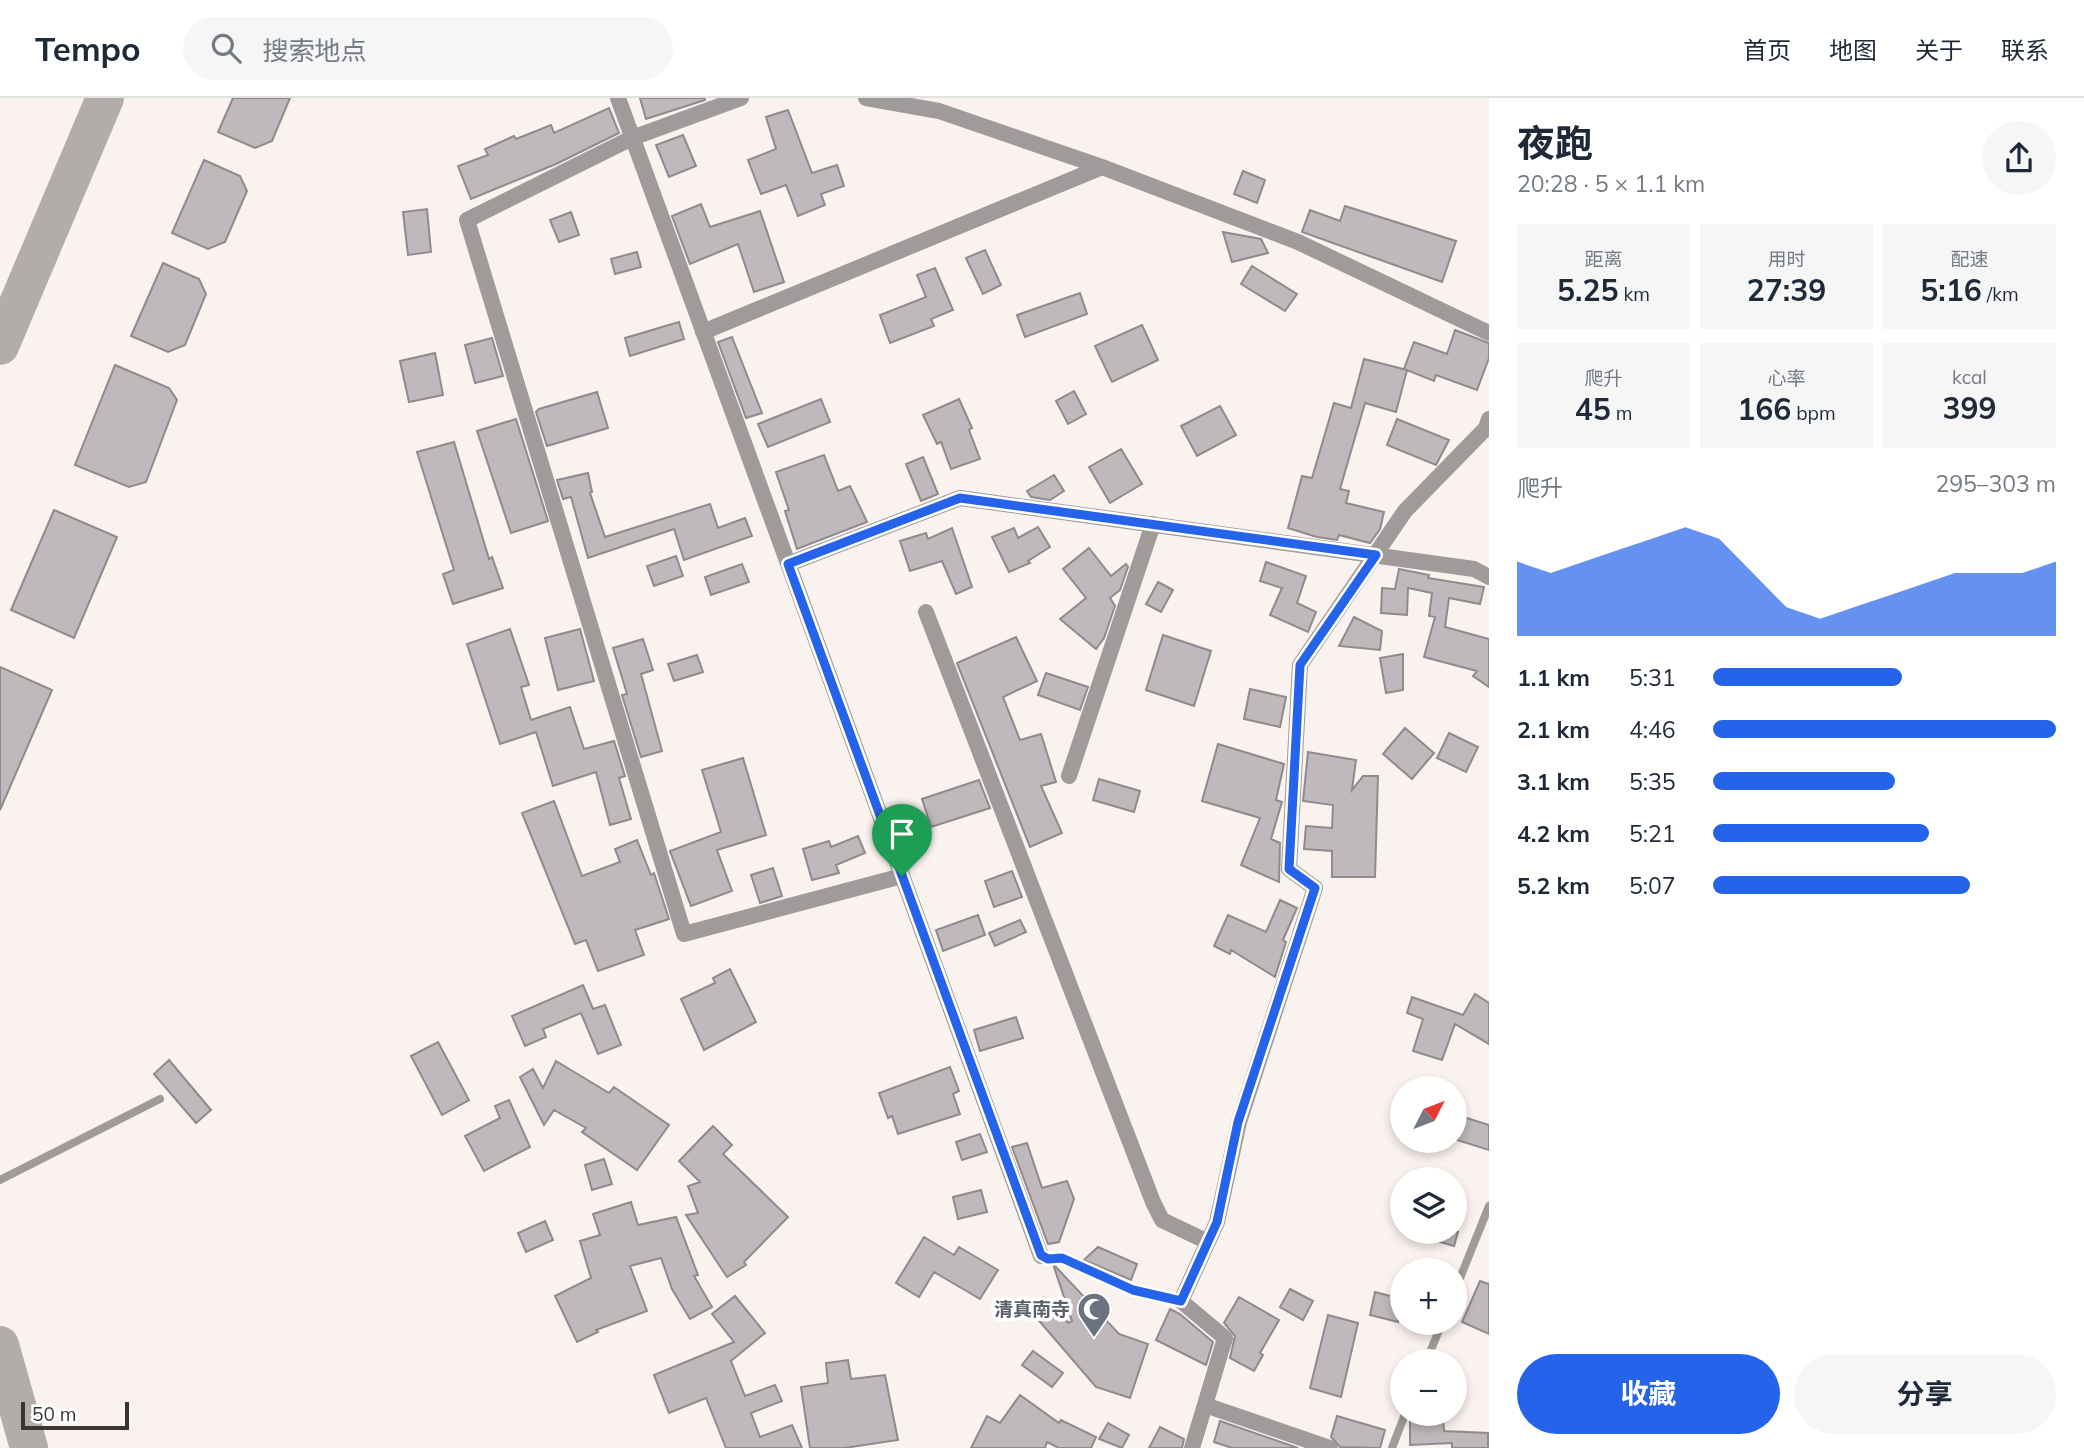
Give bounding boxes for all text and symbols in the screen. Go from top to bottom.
search box [183,17,673,80]
text: Tempo [35,28,141,69]
icon: search [207,29,245,67]
text: 搜索地点 [263,34,367,67]
text: 首页 [1743,35,1791,65]
text: 地图 [1829,35,1877,65]
text: 关于 [1915,35,1963,65]
text: 联系 [2001,35,2049,65]
text: 夜跑 [1517,119,1593,167]
button: share [1982,121,2056,195]
text: 20:28 · 5 × 1.1 km [1517,169,1705,198]
text: 距离 [1584,247,1623,271]
text: 用时 [1767,247,1806,271]
text: 配速 [1950,247,1989,271]
text: 5.25 [1557,271,1619,309]
text: 27:39 [1747,271,1826,309]
text: 5:16 [1920,271,1982,309]
text: km [1619,282,1650,306]
text: /km [1982,282,2019,306]
text: kcal [1952,365,1987,389]
text: 爬升 [1584,366,1623,390]
text: 心率 [1767,366,1806,390]
text: 399 [1943,389,1997,427]
text: 45 [1575,390,1611,428]
text: 166 [1737,390,1791,428]
text: m [1611,401,1632,425]
text: bpm [1791,401,1836,425]
text: 295–303 m [1935,469,2056,498]
text: 爬升 [1517,473,1563,502]
text: 1.1 km [1517,663,1590,692]
text: 5:31 [1629,663,1676,692]
text: 2.1 km [1517,715,1590,744]
text: 4:46 [1629,715,1676,744]
text: 3.1 km [1517,767,1590,796]
text: 5:35 [1629,767,1676,796]
pin [872,804,932,876]
icon: arrive [883,815,921,853]
text: 4.2 km [1517,819,1590,848]
text: 5:21 [1629,819,1676,848]
text: 5.2 km [1517,871,1590,900]
text: 5:07 [1629,871,1676,900]
north arrow [1390,1076,1466,1153]
map controls [1390,1076,1467,1426]
button: layers [1390,1167,1467,1244]
button: + [1390,1258,1467,1335]
mosque icon: 清真南寺 [1075,1290,1113,1339]
place label: 清真南寺 [994,1297,1070,1321]
button: − [1390,1349,1467,1426]
button: 收藏 [1517,1354,1780,1434]
button: 分享 [1794,1354,2056,1434]
scale bar [21,1399,130,1431]
text: 50 m [32,1402,76,1426]

